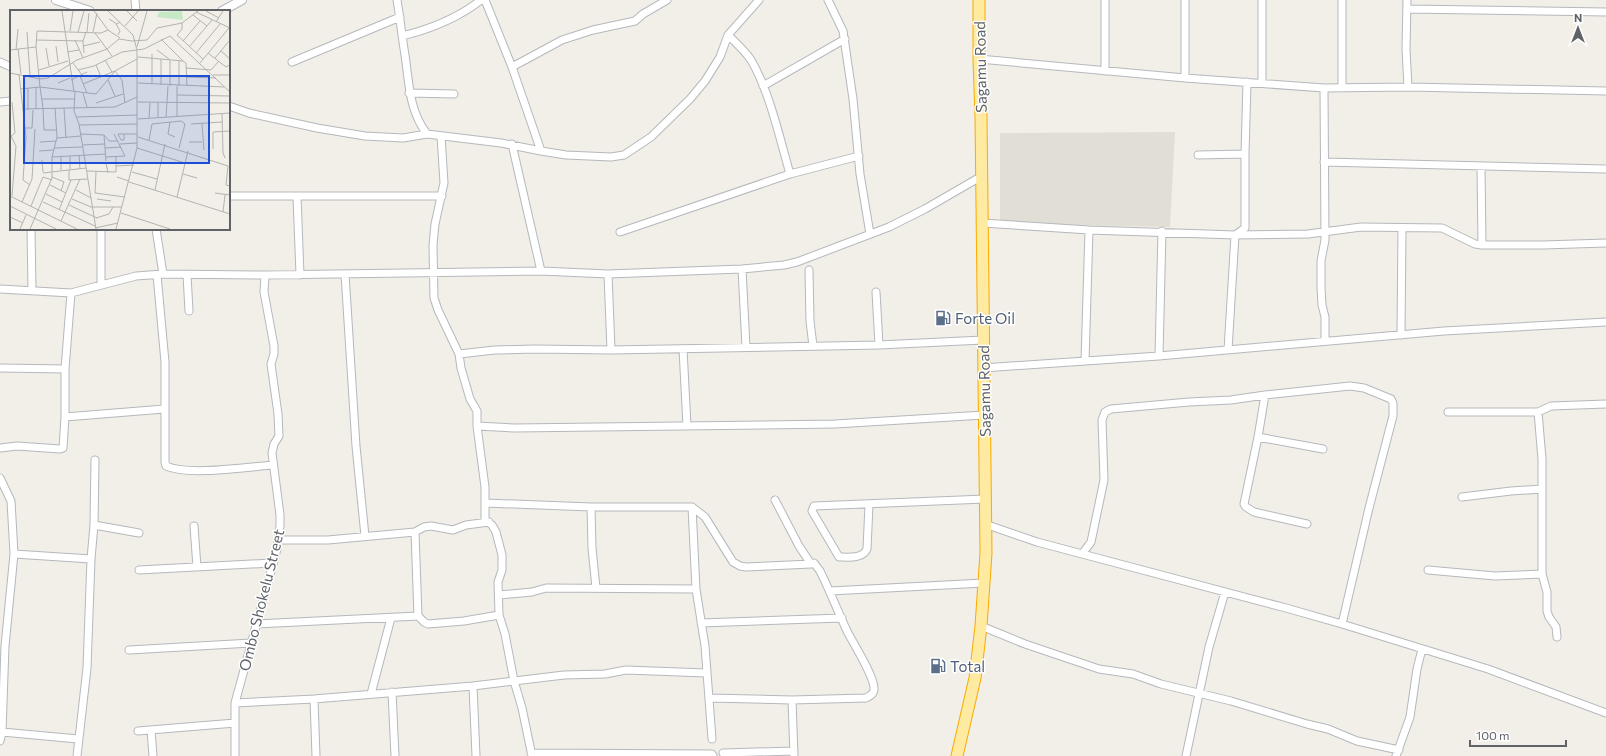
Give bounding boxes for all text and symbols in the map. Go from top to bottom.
north arrow [1558,8,1598,48]
inset map [10,10,230,230]
text: N [1574,11,1582,24]
street label: Sagamu Road [970,21,990,113]
fuel station icon: Forte Oil [934,309,952,327]
place label: Forte Oil [955,309,1015,327]
street label: Sagamu Road [974,345,994,437]
street label: Ombo Shokelu Street [235,527,287,673]
fuel station icon: Total [929,657,947,675]
place label: Total [950,657,985,675]
scale bar [1470,722,1566,748]
text: 100 m [1476,728,1510,742]

